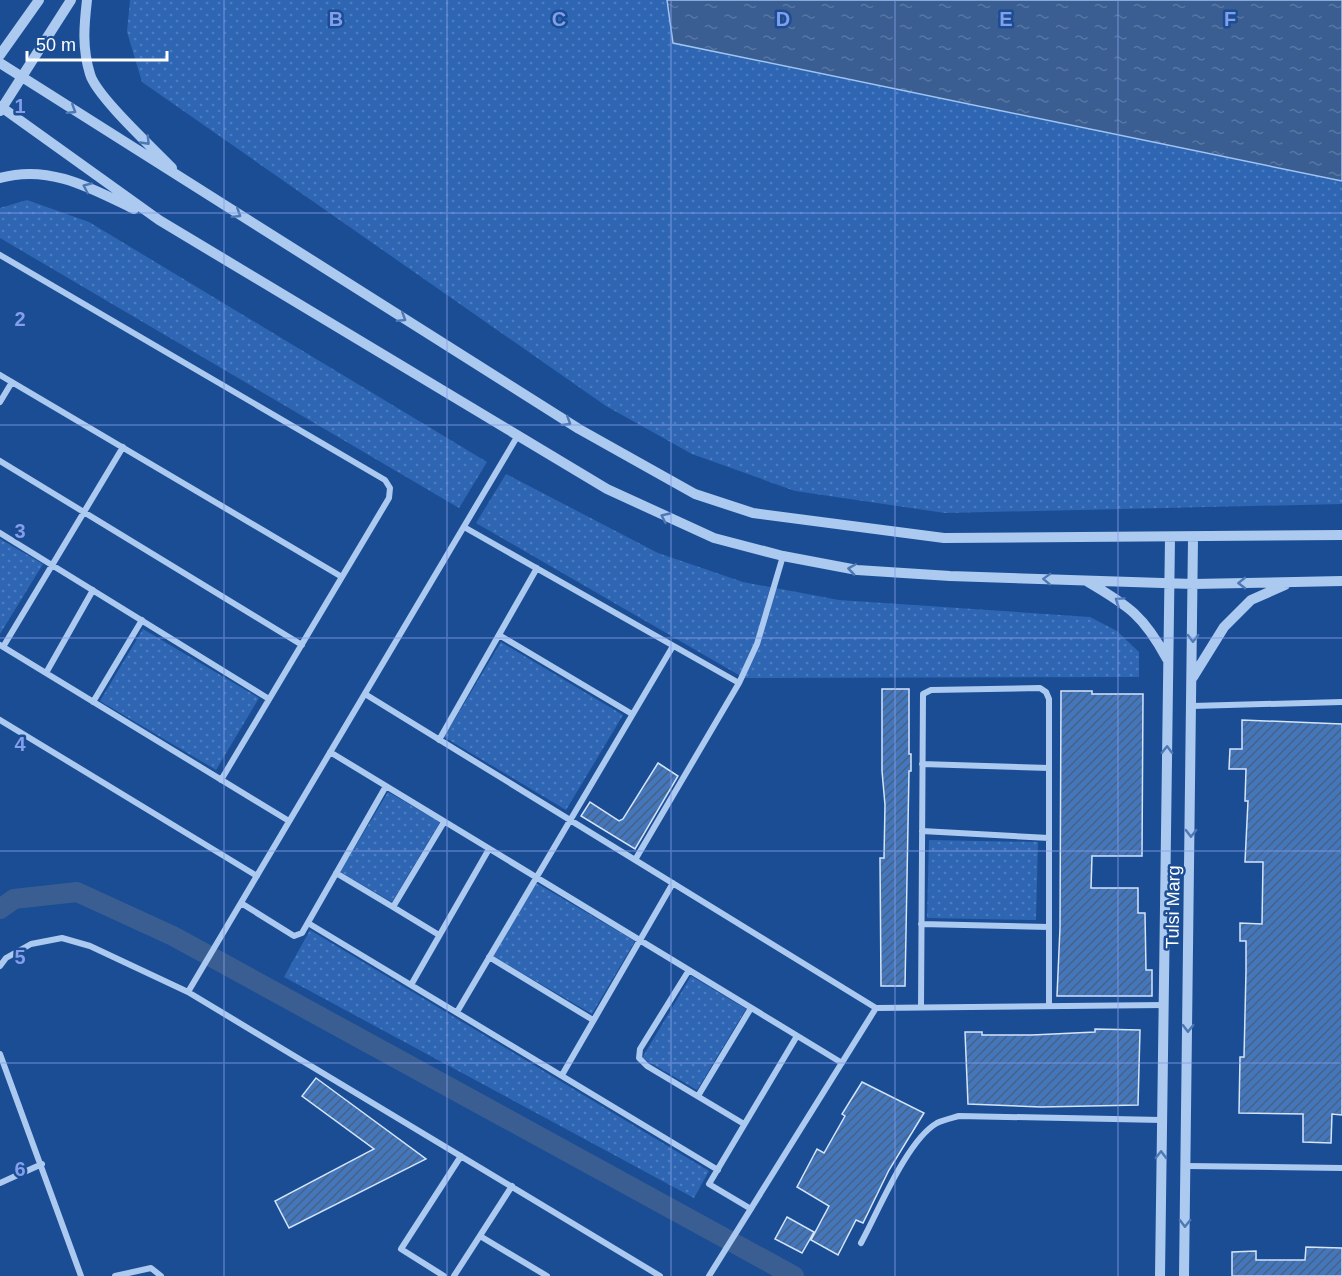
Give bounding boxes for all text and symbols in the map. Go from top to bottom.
text: B [329,8,343,30]
text: C [552,8,566,30]
text: D [776,8,790,30]
text: E [999,8,1013,30]
text: F [1224,8,1236,30]
scale bar [27,24,166,62]
text: 50 m [36,35,76,55]
text: 1 [14,95,26,117]
one-way arrow [65,103,76,114]
one-way arrow [139,134,150,145]
one-way arrow [83,182,94,194]
one-way arrow [231,207,241,219]
text: 2 [14,308,26,330]
one-way arrow [396,311,406,323]
one-way arrow [561,414,571,426]
one-way arrow [660,513,671,525]
text: 3 [14,520,26,542]
one-way arrow [847,563,857,575]
one-way arrow [1042,573,1051,585]
one-way arrow [1237,577,1246,589]
one-way arrow [1115,597,1126,608]
one-way arrow [1187,634,1199,643]
text: 4 [14,733,26,755]
one-way arrow [1161,745,1173,754]
one-way arrow [1185,829,1197,838]
street label: Tulsi Marg [1162,865,1184,949]
text: 5 [14,946,26,968]
one-way arrow [1182,1024,1194,1033]
one-way arrow [1155,1150,1167,1159]
text: 6 [14,1158,26,1180]
one-way arrow [1179,1219,1191,1228]

